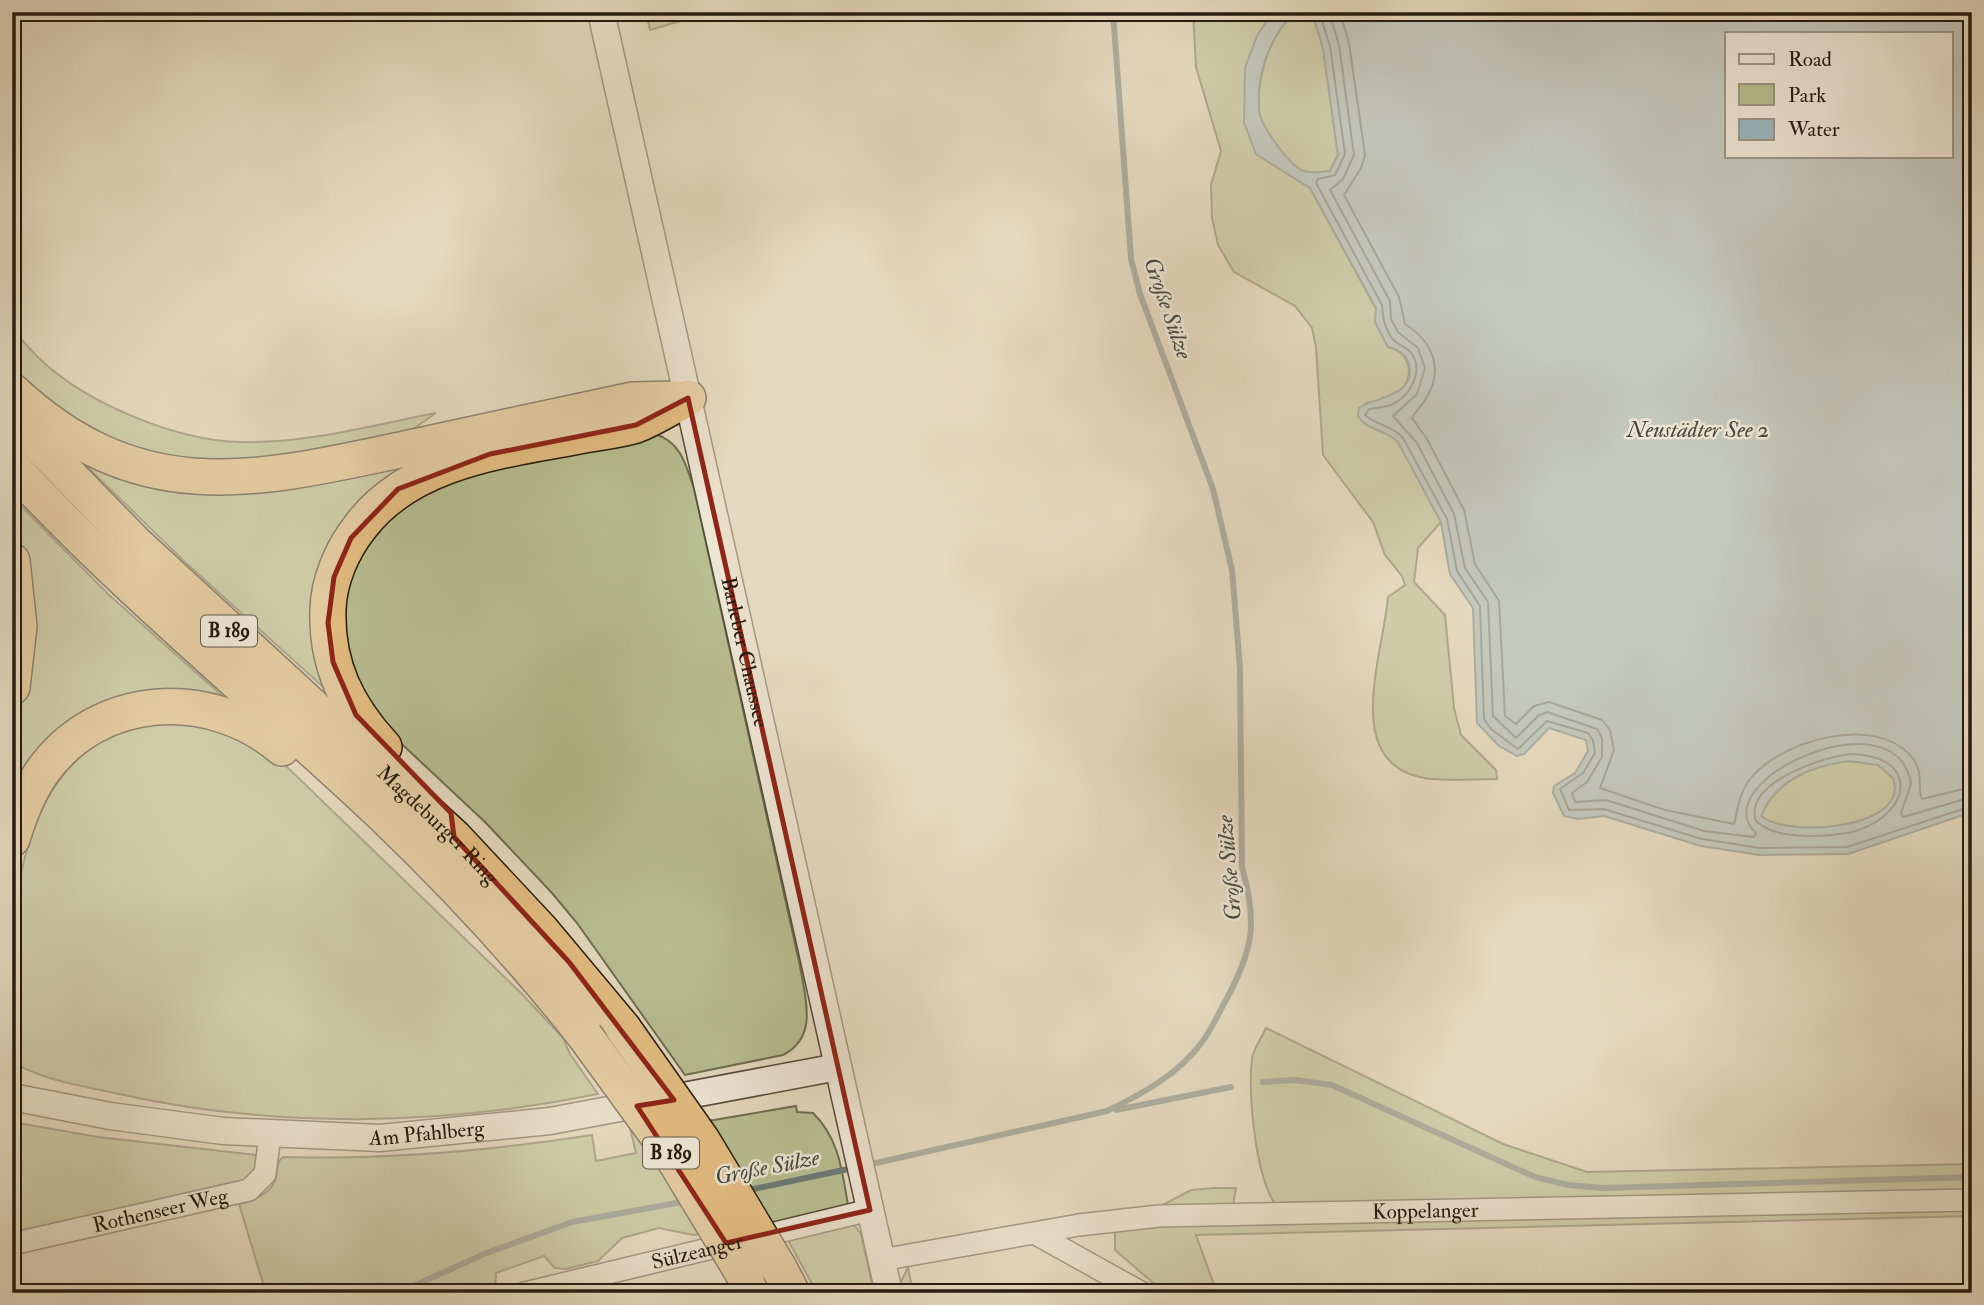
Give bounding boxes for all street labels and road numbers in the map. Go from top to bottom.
street label: Barleber Chaussee [715,574,775,730]
road number: B 189 [201,616,257,646]
street label: Magdeburger Ring [371,759,505,891]
street label: Am Pfahlberg [368,1114,486,1152]
road number: B 189 [643,1138,699,1168]
street label: Rothenseer Weg [90,1182,231,1239]
street label: Koppelanger [1372,1196,1479,1225]
street label: Sülzeanger [649,1228,746,1276]

